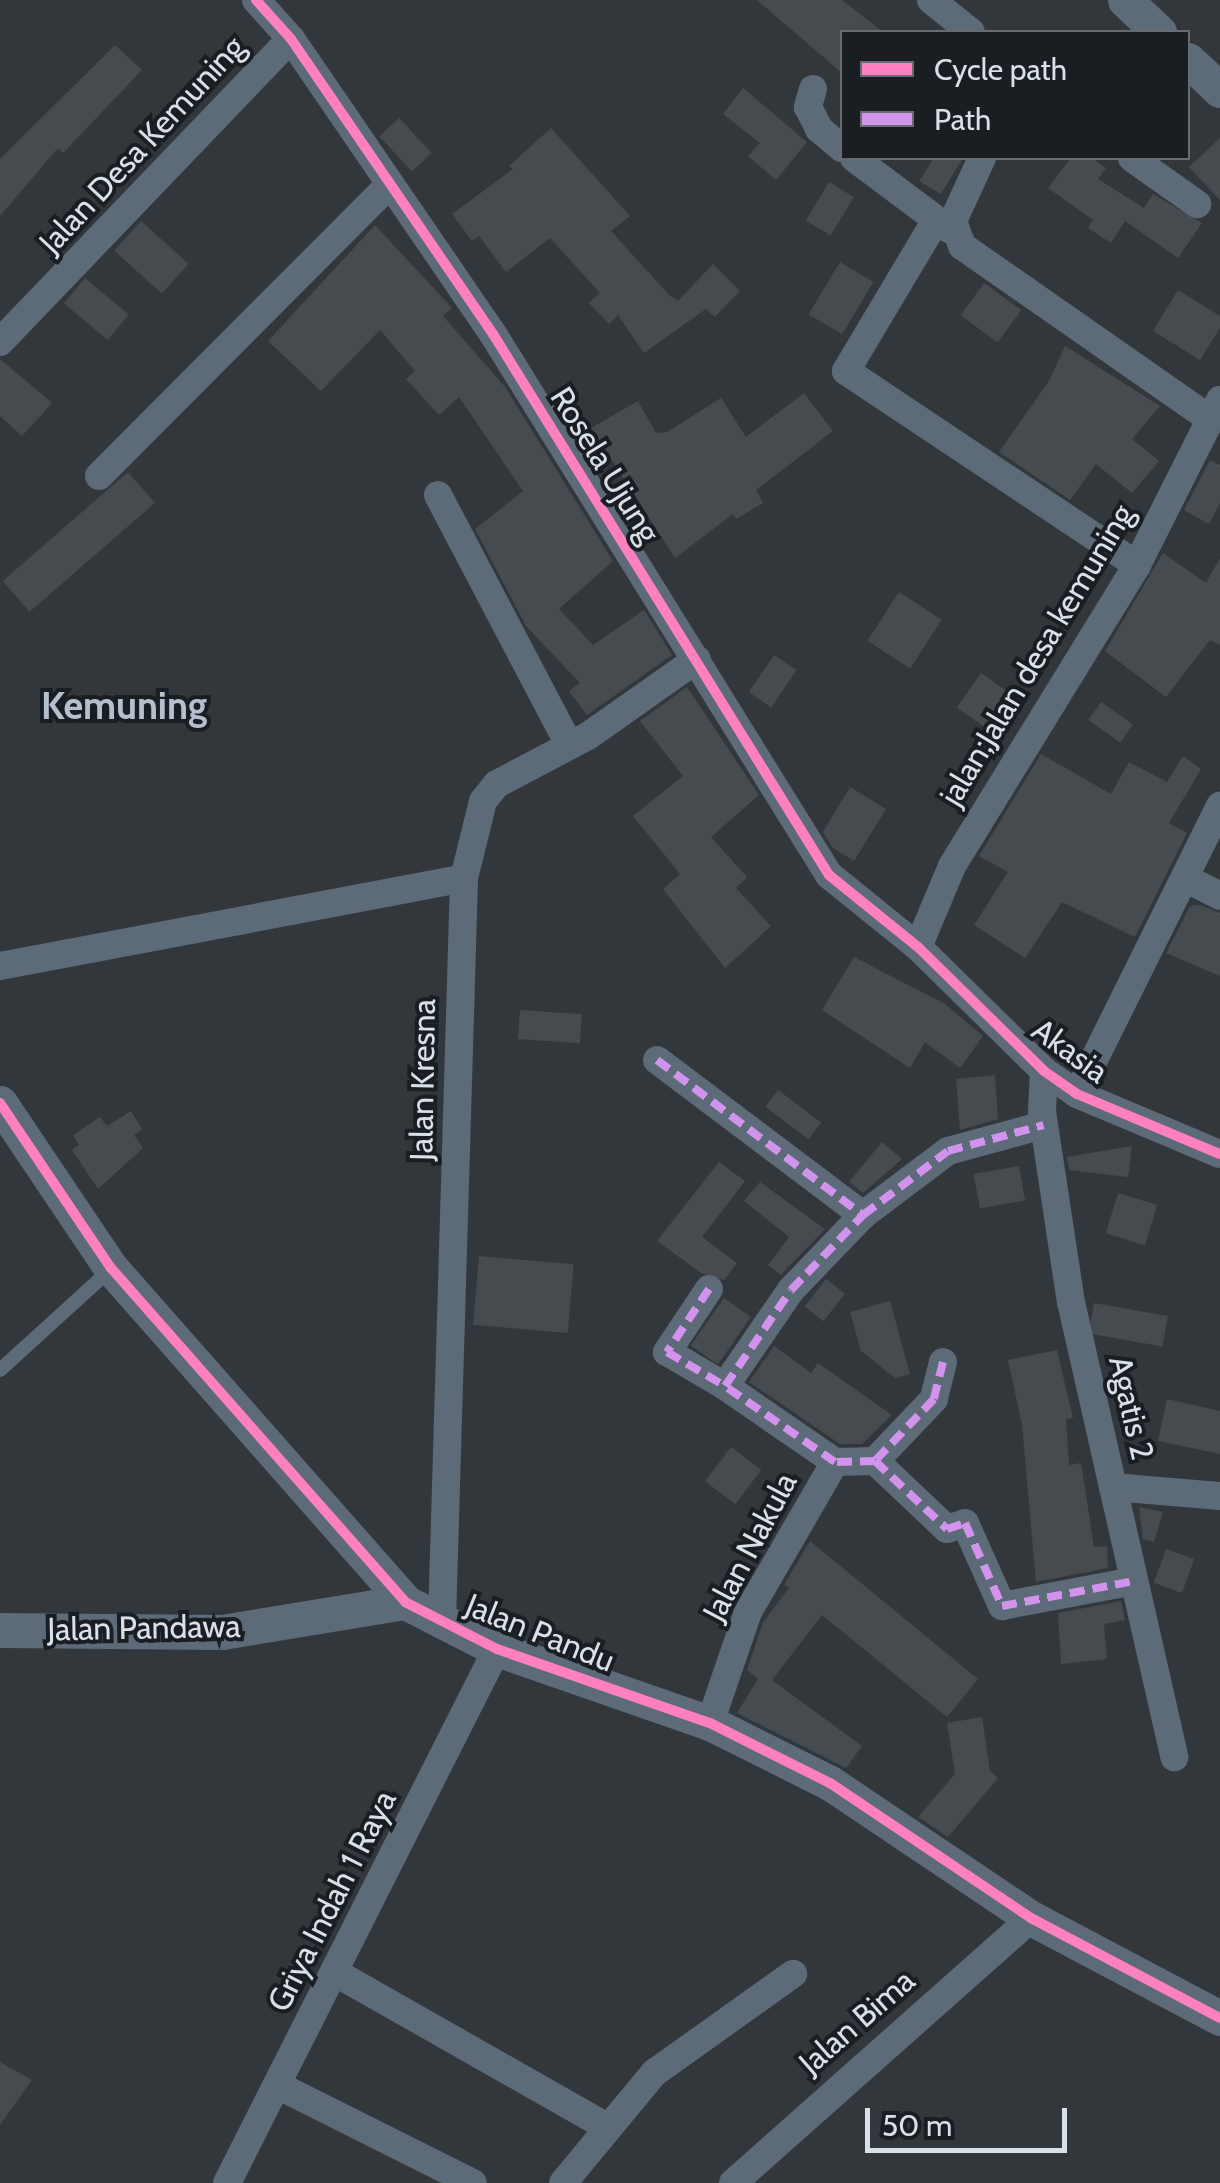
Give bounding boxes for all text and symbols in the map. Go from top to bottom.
street label: Jalan Desa Kemuning [31,28,253,262]
legend [840,30,1190,160]
text: Cycle path [934,51,1067,88]
text: Path [934,101,991,138]
street label: Rosela Ujung [542,380,668,550]
street label: jalan;Jalan desa kemuning [932,498,1142,812]
district label: Kemuning [41,683,207,729]
street label: Jalan Kresna [402,999,444,1161]
street label: Akasia [1024,1011,1116,1091]
street label: Agatis 2 [1100,1352,1162,1464]
street label: Jalan Nakula [695,1466,805,1628]
street label: Jalan Pandu [460,1586,620,1680]
street label: Jalan Pandawa [47,1607,241,1649]
street label: Griya Indah 1 Raya [260,1784,404,2018]
street label: Jalan Bima [791,1961,923,2083]
scale bar [870,2088,1072,2150]
text: 50 m [882,2107,952,2144]

